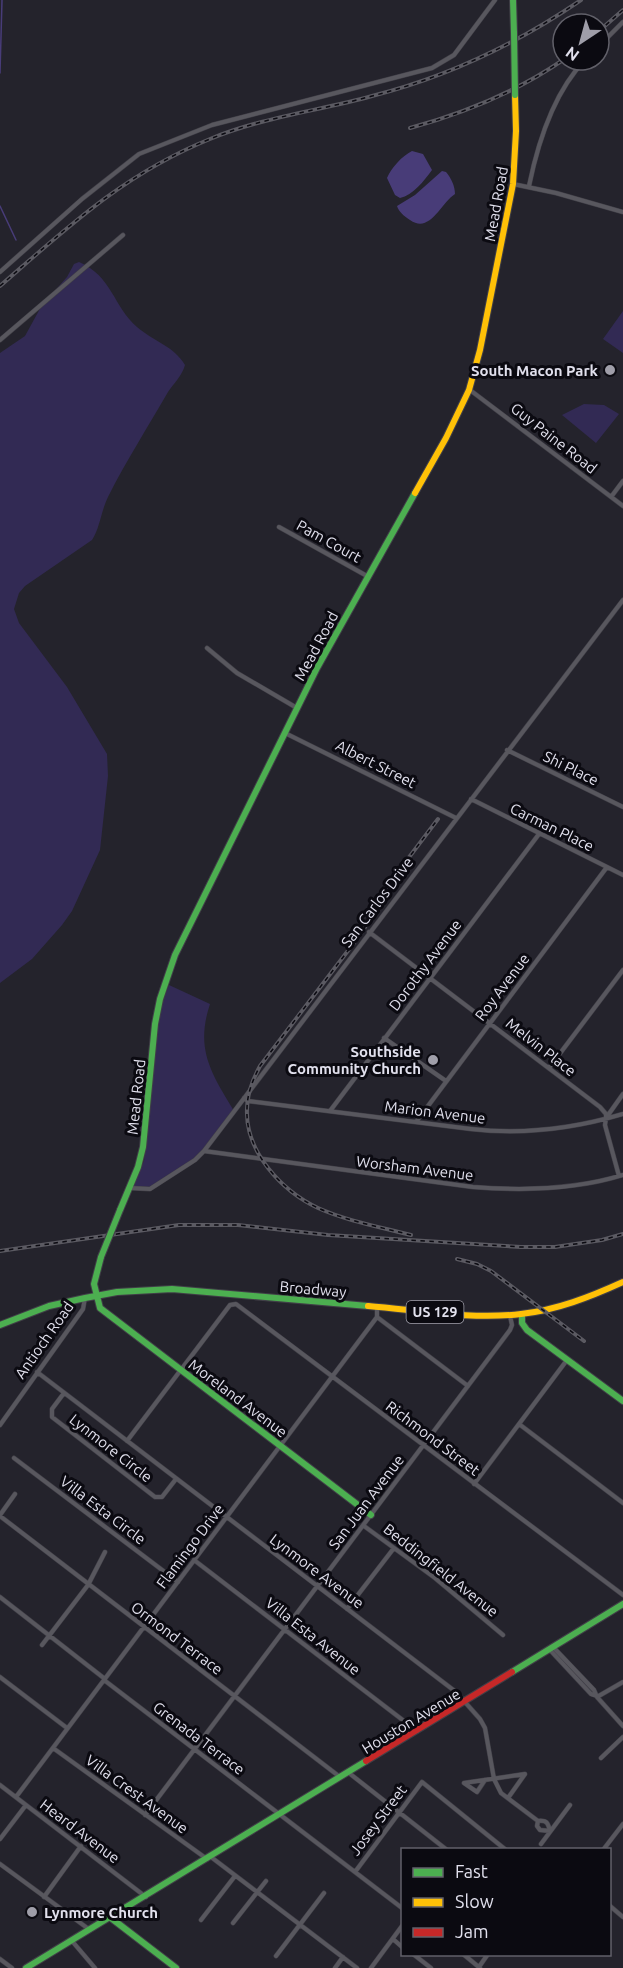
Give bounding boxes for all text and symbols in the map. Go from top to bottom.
north arrow [551,12,611,72]
text: N [562,43,582,65]
street label: Mead Road [481,165,511,243]
place label: South Macon Park [471,362,599,379]
marker: South Macon Park [603,363,617,377]
street label: Guy Paine Road [508,399,600,477]
street label: Pam Court [294,516,364,566]
street label: Mead Road [291,609,341,683]
street label: Albert Street [333,737,419,792]
street label: Shi Place [541,747,601,789]
street label: Carman Place [507,799,597,855]
street label: San Carlos Drive [338,854,416,950]
street label: Dorothy Avenue [385,916,465,1014]
street label: Roy Avenue [471,950,533,1024]
street label: Melvin Place [503,1014,579,1080]
place label: Southside Community Church [288,1043,421,1077]
marker: Southside Community Church [426,1053,440,1067]
street label: Mead Road [124,1058,148,1136]
street label: Marion Avenue [384,1097,486,1127]
street label: Worsham Avenue [355,1152,475,1184]
street label: Broadway [279,1278,347,1300]
street label: Antioch Road [11,1298,77,1382]
road number: US 129 [406,1301,464,1323]
street label: Moreland Avenue [185,1355,291,1441]
street label: Richmond Street [383,1397,483,1479]
street label: Lynmore Circle [66,1411,156,1485]
street label: San Juan Avenue [325,1451,407,1553]
street label: Villa Esta Circle [57,1472,149,1548]
street label: Flamingo Drive [153,1501,227,1591]
street label: Beddingfield Avenue [380,1520,502,1620]
street label: Lynmore Avenue [267,1530,367,1612]
street label: Villa Esta Avenue [262,1594,364,1678]
street label: Ormond Terrace [128,1598,226,1678]
street label: Houston Avenue [359,1685,463,1757]
street label: Grenada Terrace [150,1698,248,1778]
street label: Villa Crest Avenue [83,1751,191,1837]
street label: Josey Street [346,1781,410,1858]
street label: Heard Avenue [37,1796,123,1866]
legend [401,1848,611,1956]
text: Fast [455,1861,488,1881]
text: Slow [455,1891,494,1911]
place label: Lynmore Church [44,1904,158,1921]
marker: Lynmore Church [25,1905,39,1919]
text: Jam [455,1921,489,1941]

